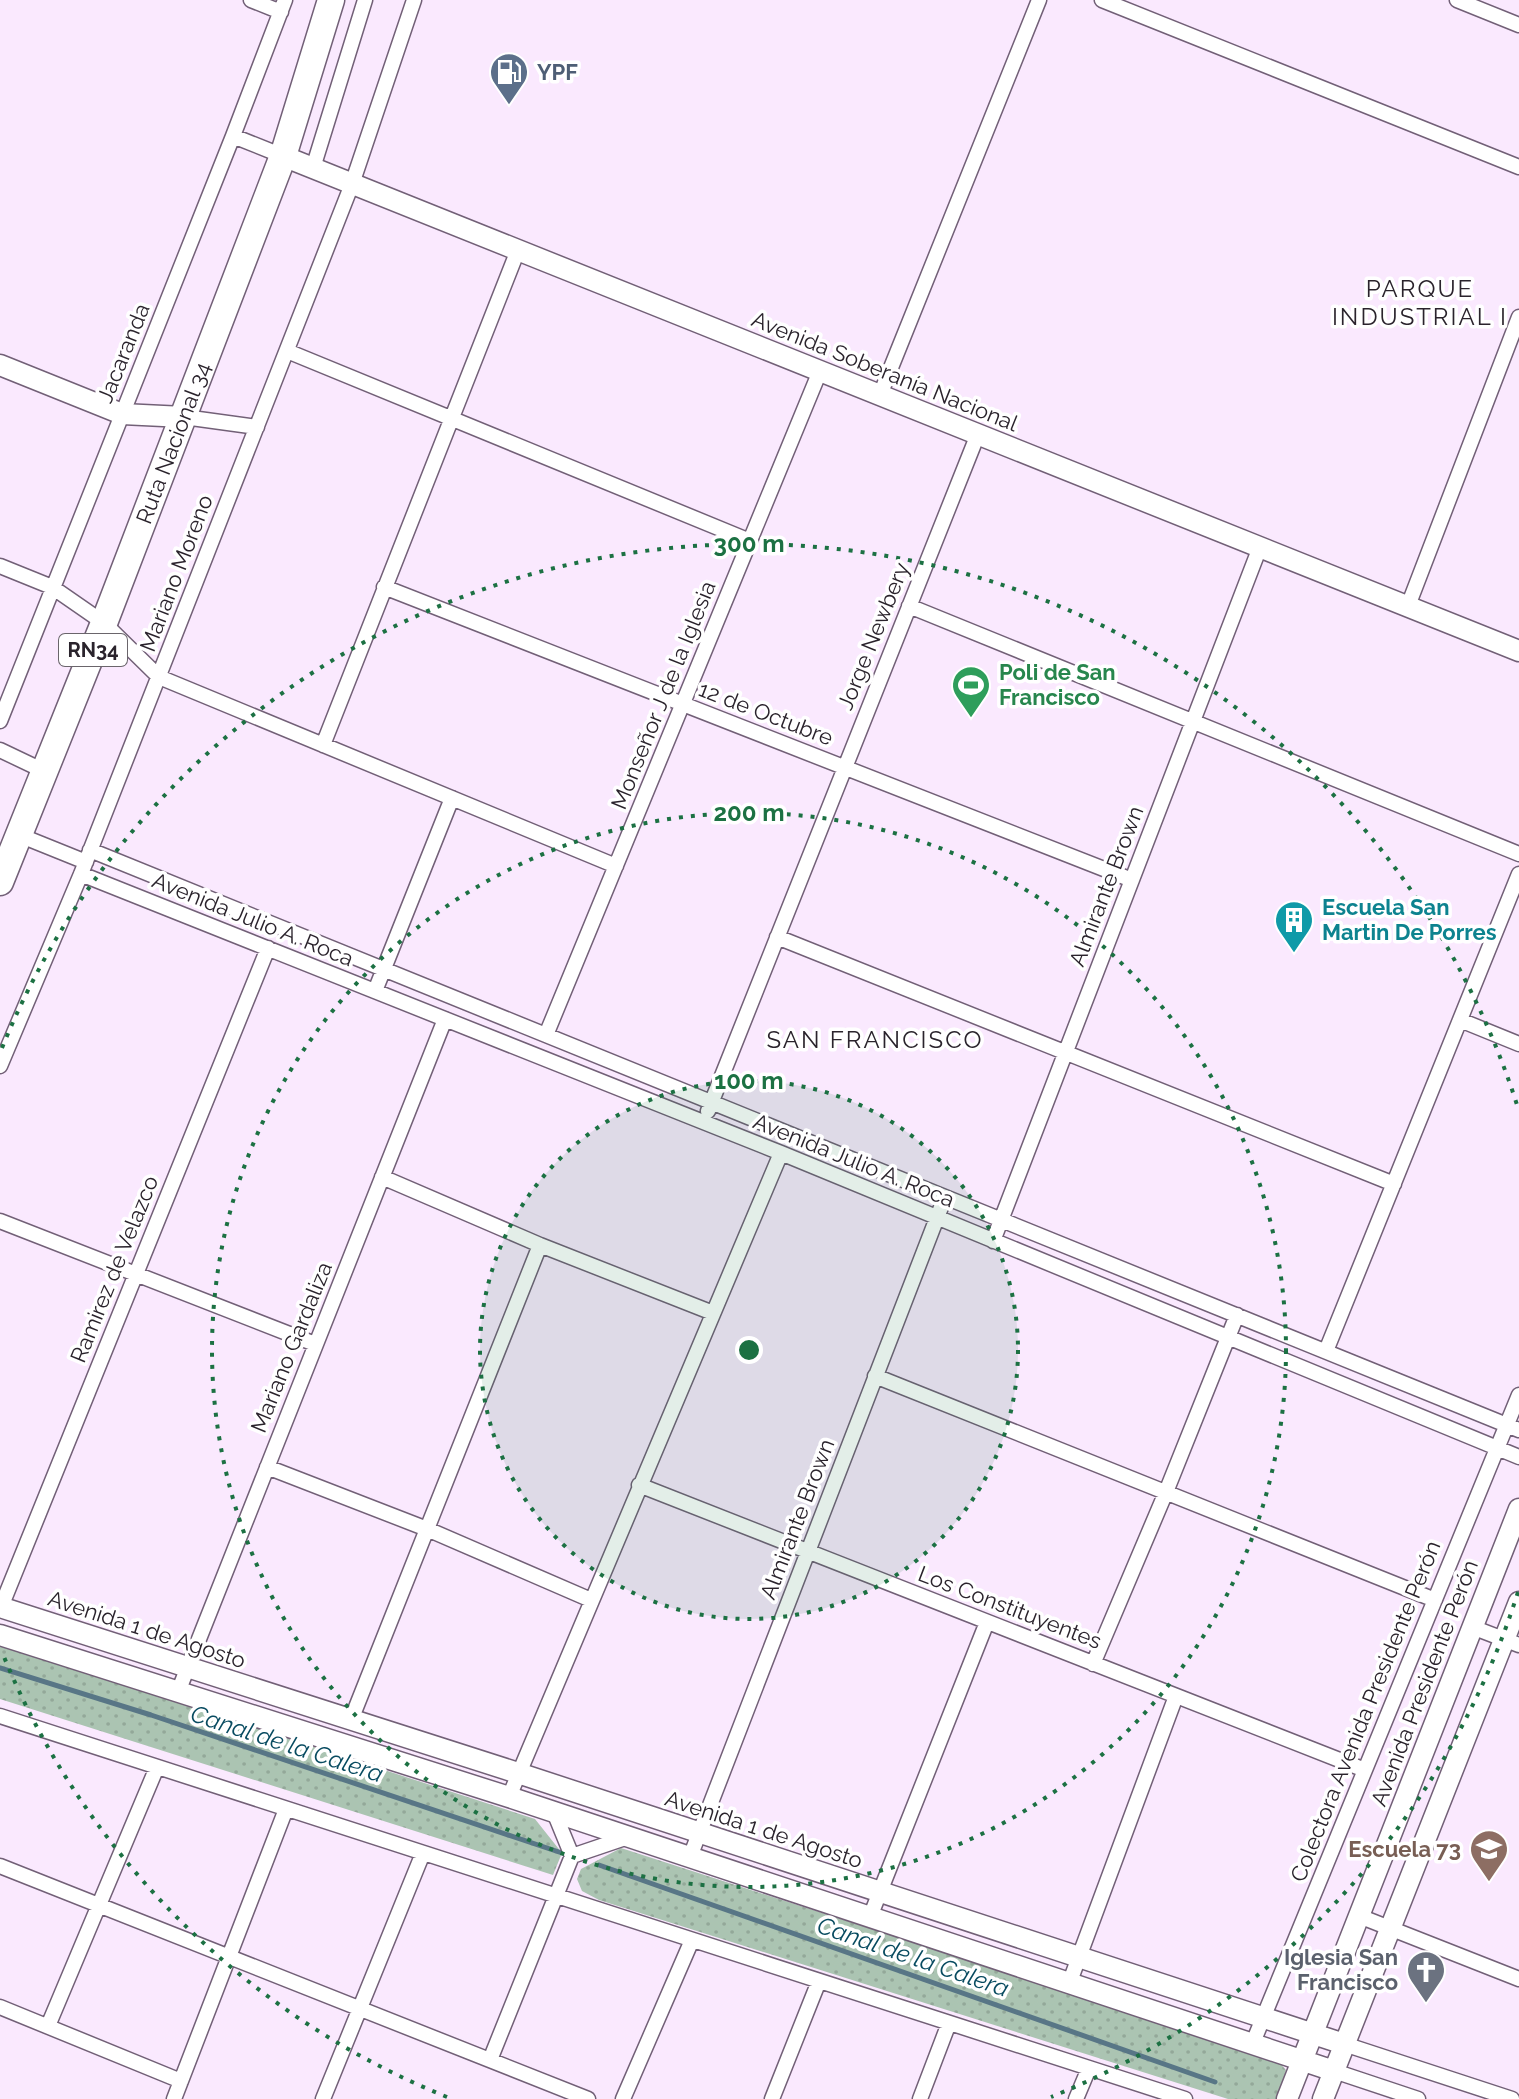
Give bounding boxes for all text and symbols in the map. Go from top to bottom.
fuel station icon: YPF [488,51,530,106]
place label: YPF [537,59,578,85]
district label: PARQUE INDUSTRIAL I [1332,274,1508,331]
street label: Jacaranda [91,300,155,406]
street label: Avenida Soberanía Nacional [748,306,1022,436]
street label: Ruta Nacional 34 [130,359,216,527]
street label: Mariano Moreno [134,491,218,655]
text: 300 m [714,529,784,558]
street label: Jorge Newbery [832,559,914,713]
street label: Monseñor J de la Iglesia [605,577,721,813]
road number: RN34 [59,634,127,666]
place label: Poli de San Francisco [999,659,1116,710]
sports icon: Poli de San Francisco [950,664,992,719]
street label: 12 de Octubre [695,675,837,751]
text: 200 m [713,798,785,827]
street label: Almirante Brown [1064,802,1148,970]
street label: Avenida Julio A. Roca [149,867,357,971]
place label: Escuela San Martin De Porres [1322,894,1497,945]
building icon: Escuela San Martin De Porres [1273,899,1315,954]
district label: SAN FRANCISCO [767,1025,983,1054]
text: 100 m [714,1066,784,1095]
street label: Avenida Julio A. Roca [750,1108,958,1212]
street label: Ramirez de Velazco [65,1172,163,1366]
street label: Mariano Gardaliza [245,1258,337,1436]
centre of rings [735,1336,763,1364]
street label: Almirante Brown [755,1435,839,1603]
street label: Colectora Avenida Presidente Perón [1285,1537,1445,1885]
street label: Avenida Presidente Perón [1365,1556,1483,1810]
street label: Los Constituyentes [915,1560,1105,1654]
street label: Avenida 1 de Agosto [45,1585,249,1673]
water label: Canal de la Calera [187,1699,387,1788]
street label: Avenida 1 de Agosto [662,1785,866,1873]
school or university icon: Escuela 73 [1468,1828,1510,1883]
place label: Escuela 73 [1348,1836,1461,1862]
water label: Canal de la Calera [814,1910,1013,2003]
place label: Iglesia San Francisco [1284,1944,1398,1995]
church icon: Iglesia San Francisco [1405,1949,1447,2004]

